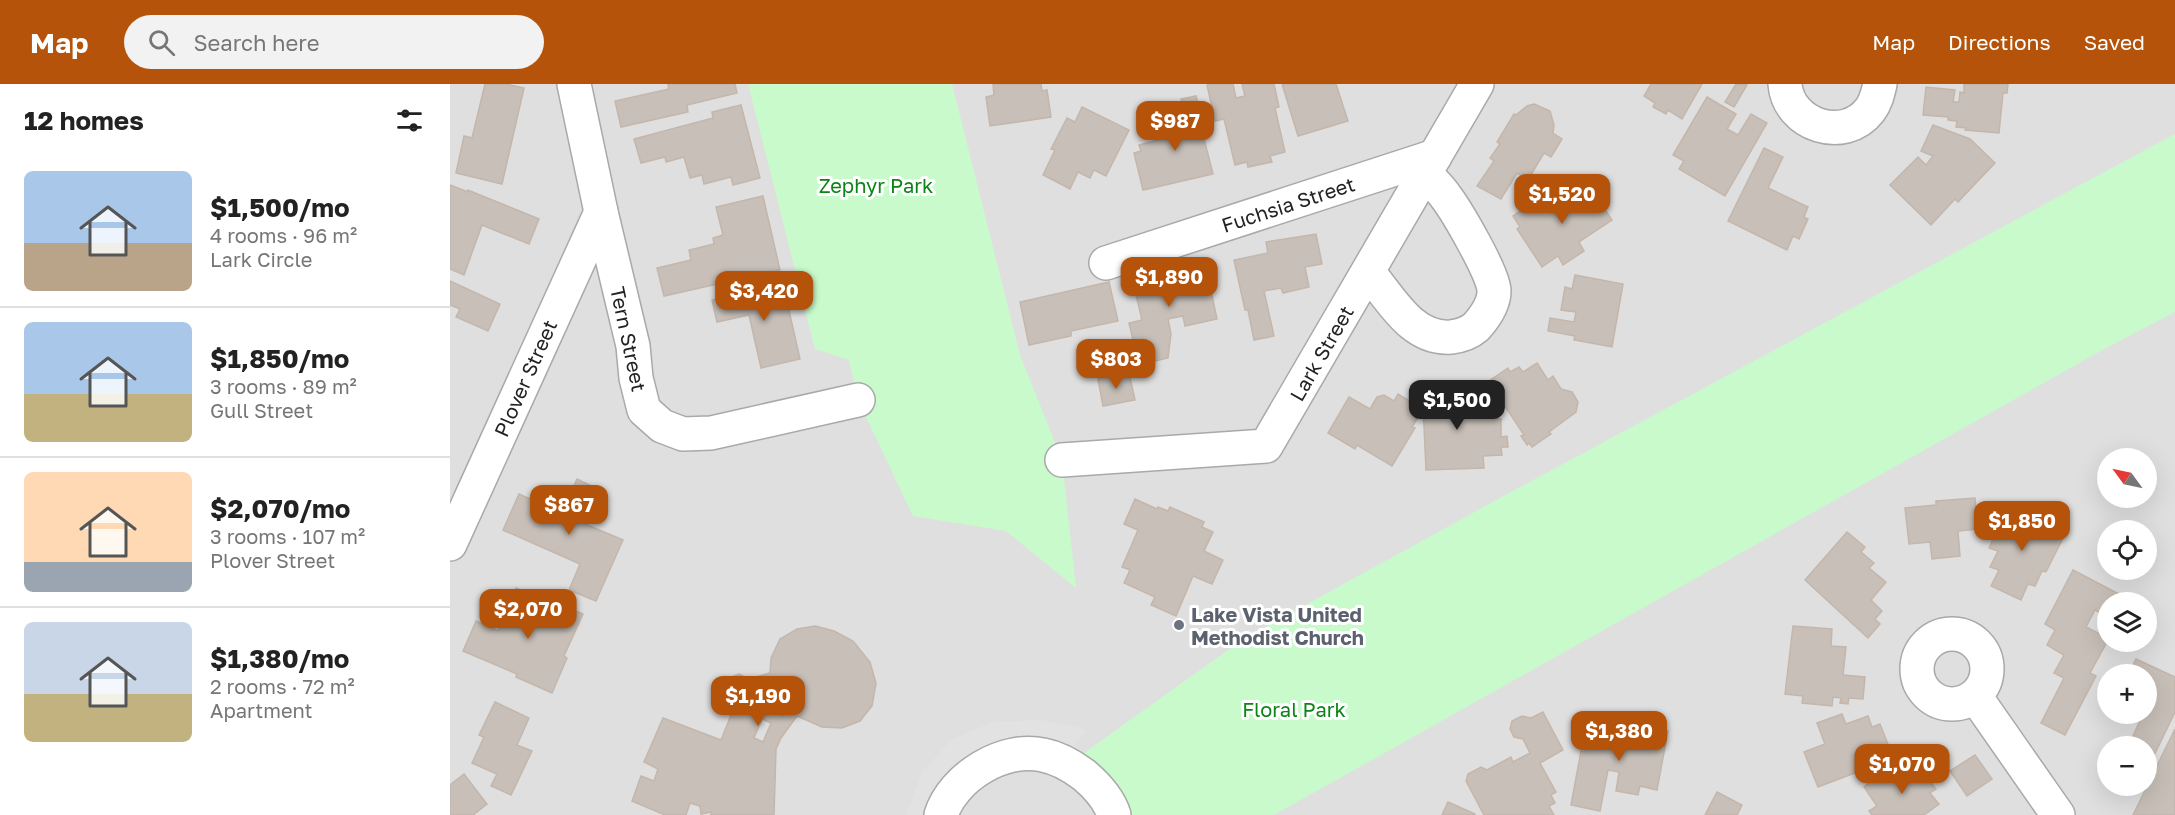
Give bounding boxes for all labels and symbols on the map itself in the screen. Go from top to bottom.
pin: $987 [1139,101,1211,152]
street label: Fuchsia Street [1218,171,1358,237]
park label: Zephyr Park [819,173,933,197]
pin: $1,520 [1513,174,1611,225]
pin: $1,890 [1120,257,1218,308]
pin: $3,420 [715,271,813,322]
street label: Tern Street [606,284,652,394]
street label: Lark Street [1284,301,1358,405]
street label: Plover Street [489,316,561,440]
pin: $803 [1080,339,1152,390]
pin: $1,500 [1408,380,1506,431]
north arrow [2097,448,2157,508]
pin: $867 [533,485,605,536]
pin: $1,850 [1973,501,2071,552]
pin: $2,070 [479,589,577,640]
place label: Lake Vista United Methodist Church [1191,602,1364,649]
marker: Lake Vista United Methodist Church [1172,618,1186,632]
pin: $1,190 [709,676,807,727]
park label: Floral Park [1242,697,1346,721]
pin: $1,380 [1570,711,1668,762]
pin: $1,070 [1853,744,1951,795]

